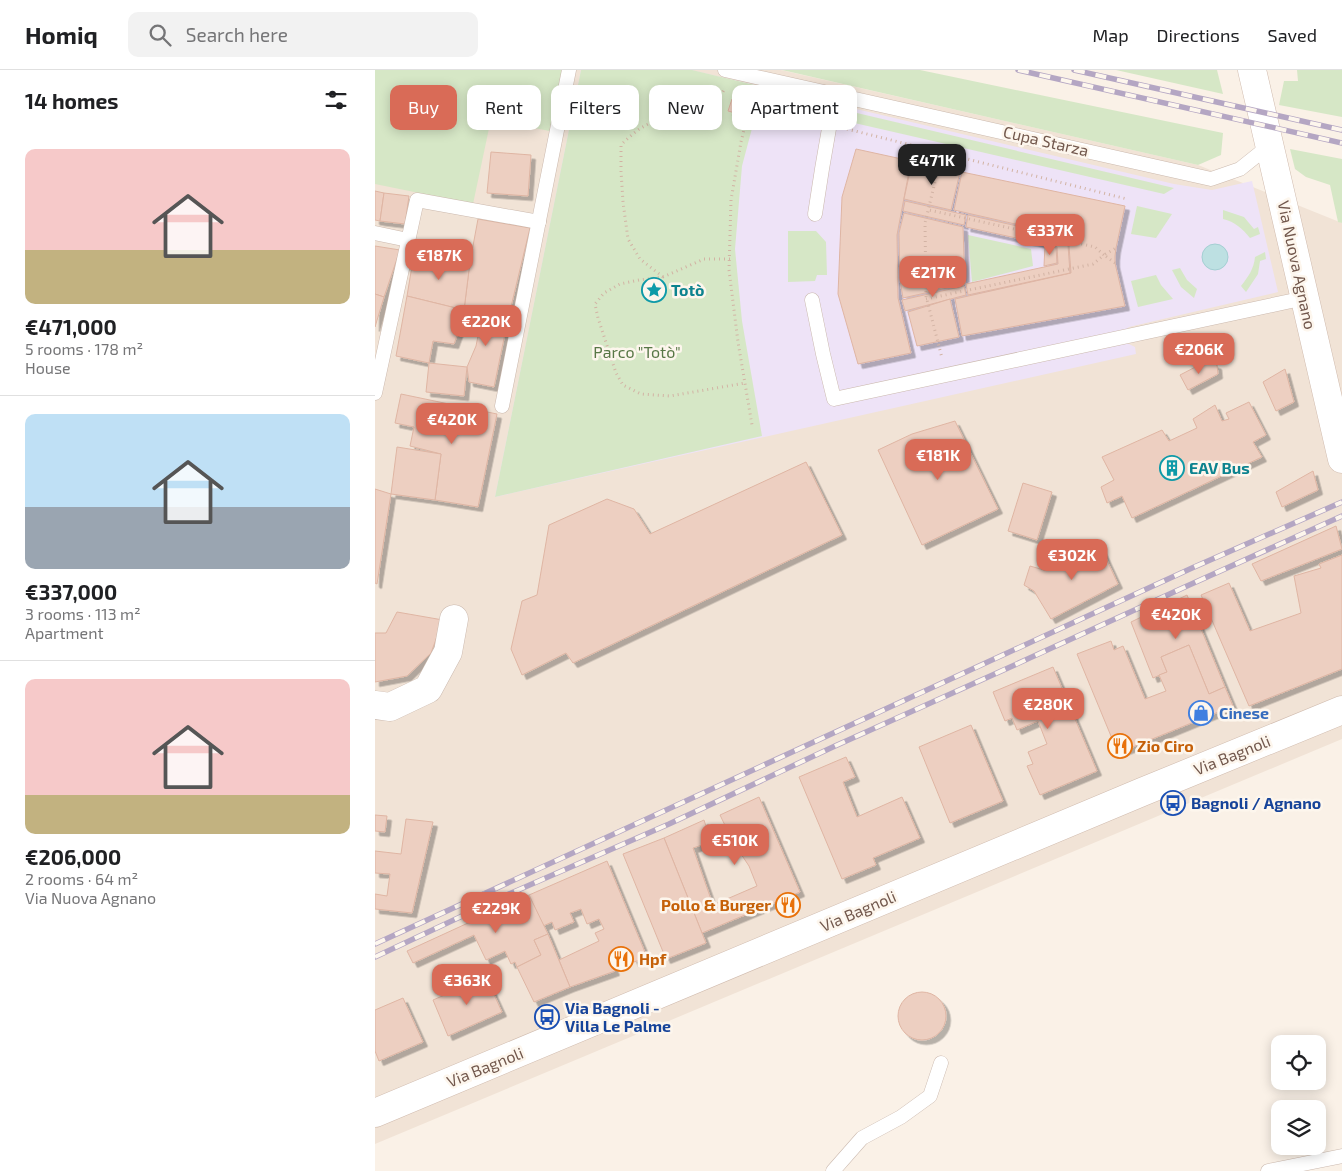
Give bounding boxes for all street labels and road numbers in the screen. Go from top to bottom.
street label: Cupa Starza [1002,121,1091,160]
street label: Via Nuova Agnano [1275,199,1320,331]
street label: Via Bagnoli [1191,731,1273,778]
street label: Via Bagnoli [817,886,899,935]
street label: Via Bagnoli [444,1043,526,1090]

